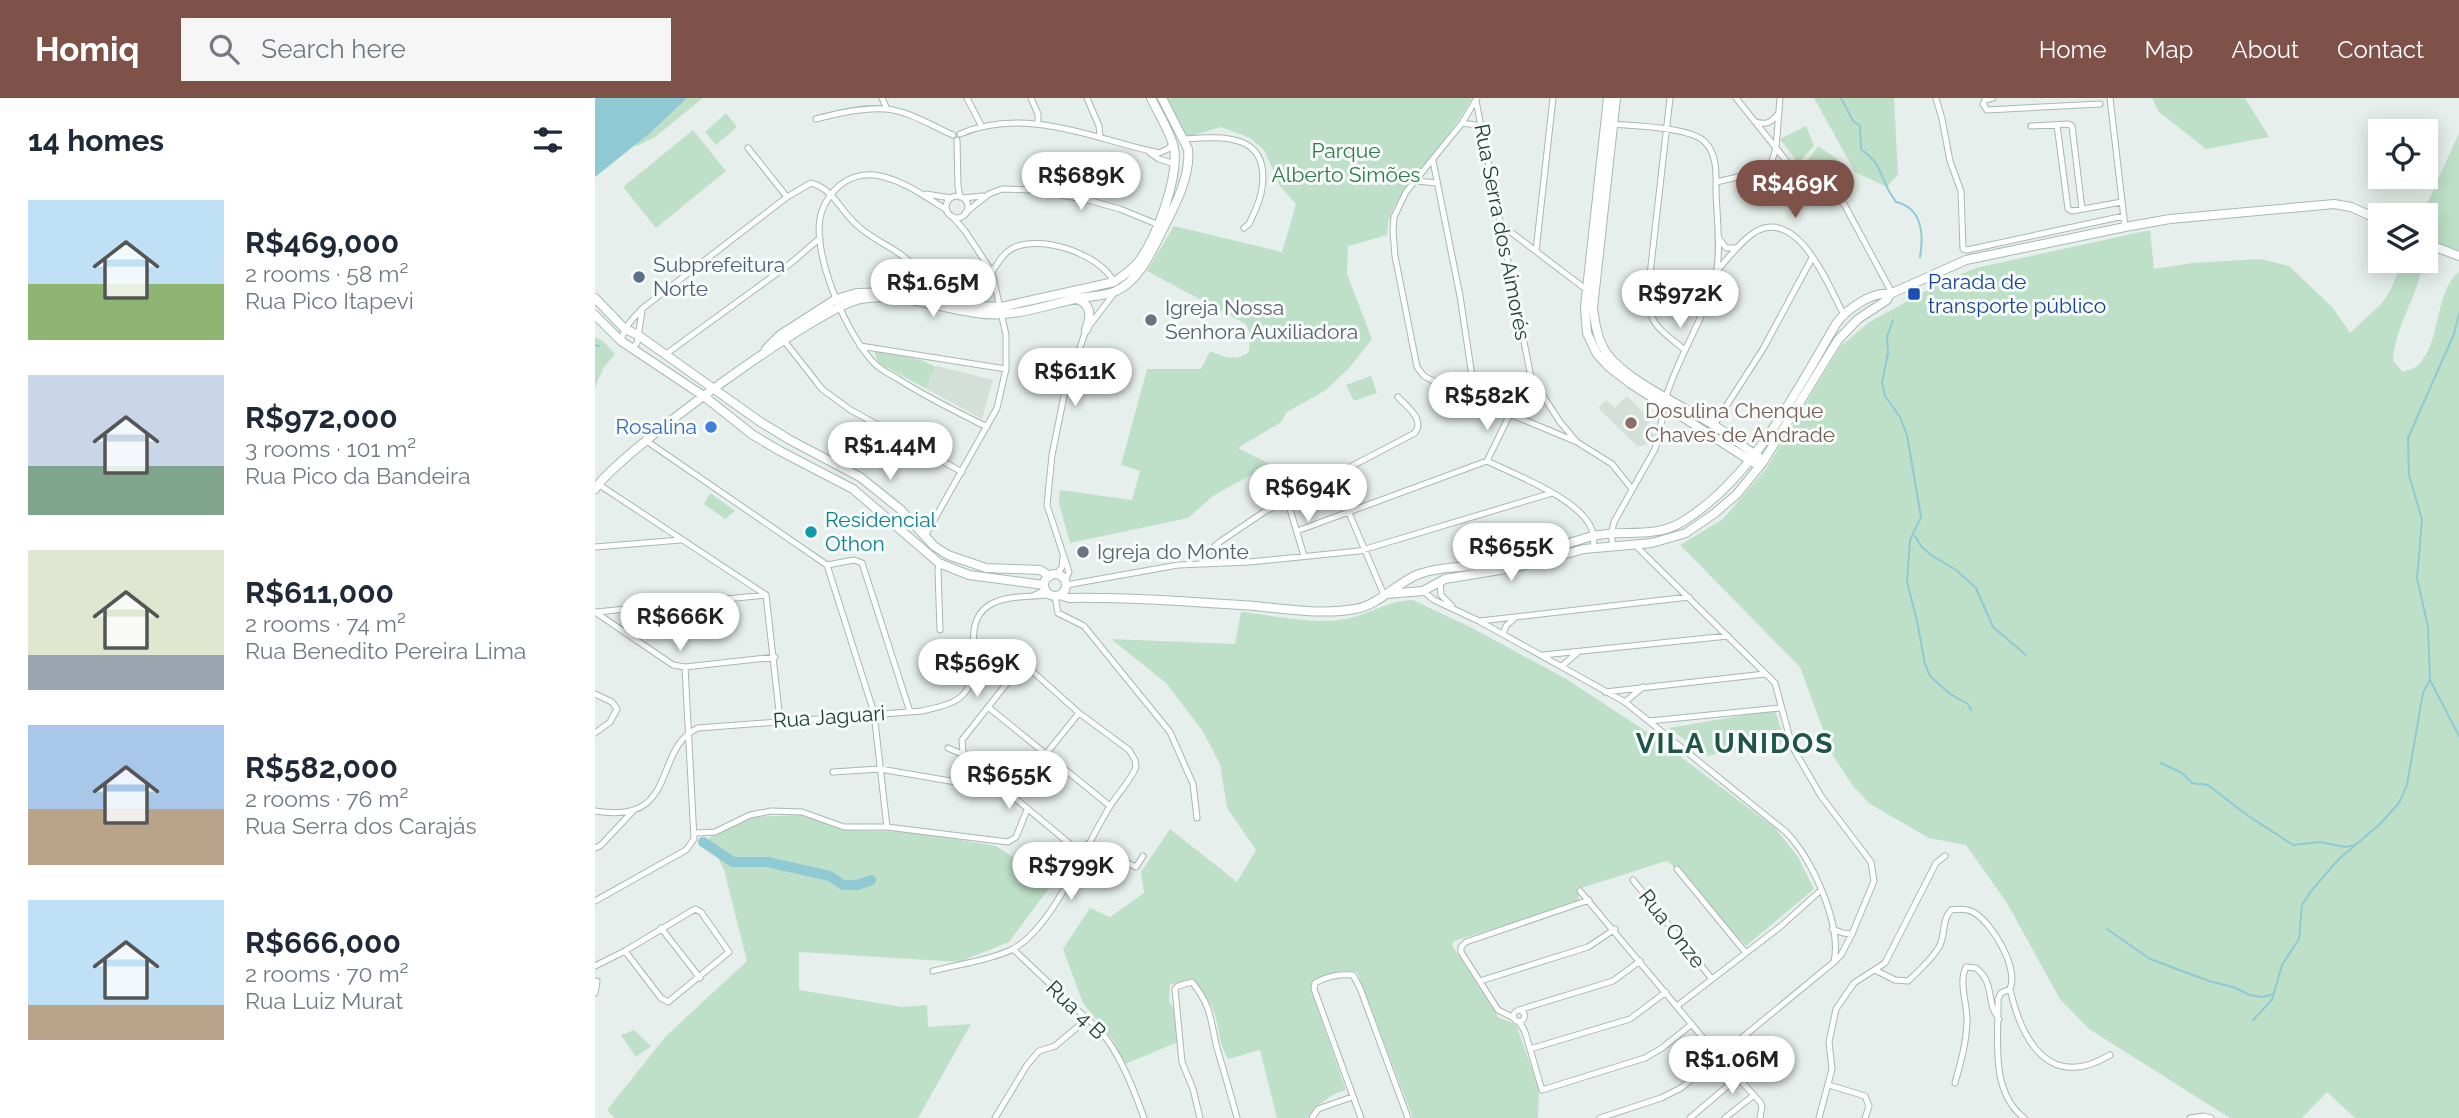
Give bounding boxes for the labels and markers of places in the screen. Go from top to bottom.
pin: R$689K [1024,152,1138,212]
pin: R$469K [1738,160,1852,220]
place label: Subprefeitura Norte [653,252,785,301]
pin: R$1.65M [868,260,998,319]
marker: Subprefeitura Norte [631,269,647,285]
place label: Parada de transporte público [1928,269,2106,318]
pin: R$972K [1623,271,1737,330]
marker: Parada de transporte público [1906,286,1922,302]
place label: Igreja Nossa Senhora Auxiliadora [1165,295,1358,344]
marker: Igreja Nossa Senhora Auxiliadora [1143,312,1159,328]
pin: R$611K [1018,348,1132,408]
pin: R$582K [1430,372,1544,432]
place label: Dosulina Chenque Chaves de Andrade [1645,398,1835,447]
place label: Rosalina [616,414,697,439]
marker: Dosulina Chenque Chaves de Andrade [1623,415,1639,431]
marker: Rosalina [703,419,719,435]
pin: R$1.44M [825,422,955,482]
pin: R$694K [1251,464,1365,524]
place label: Residencial Othon [825,507,937,556]
marker: Residencial Othon [803,524,819,540]
pin: R$655K [1454,524,1568,583]
place label: Igreja do Monte [1097,539,1249,564]
marker: Igreja do Monte [1075,544,1091,560]
pin: R$666K [623,594,737,653]
pin: R$569K [920,640,1034,699]
pin: R$655K [952,752,1066,811]
pin: R$799K [1014,842,1128,902]
pin: R$1.06M [1667,1037,1797,1096]

